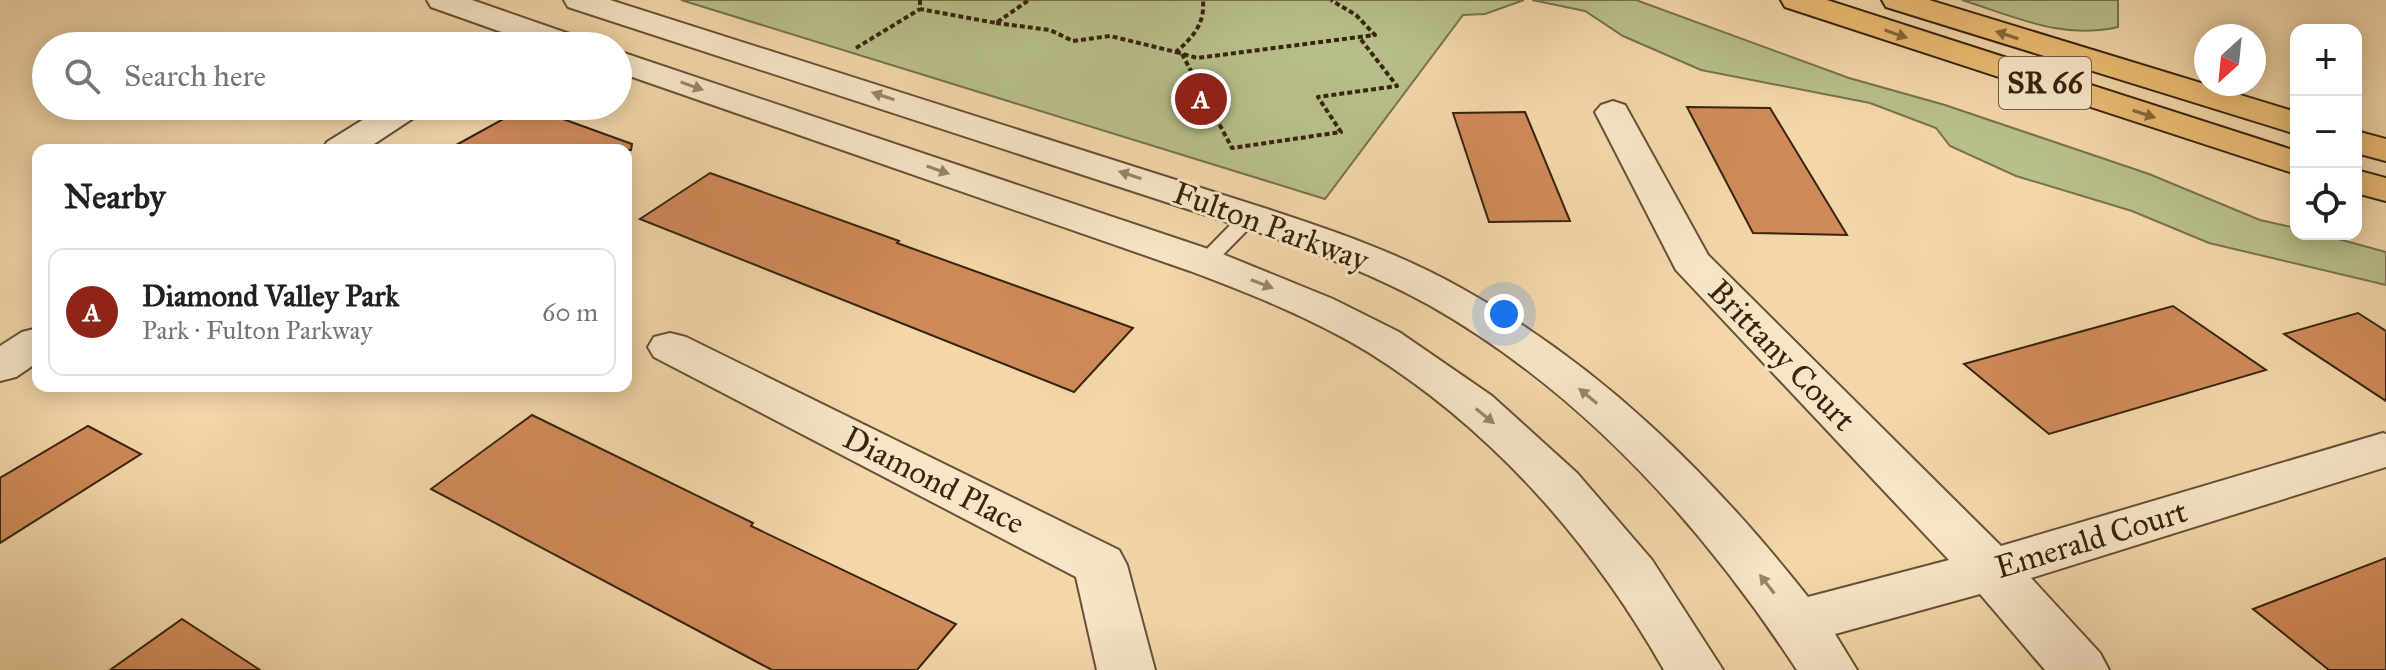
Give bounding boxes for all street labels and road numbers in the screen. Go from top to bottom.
road number: SR 66 [1999,57,2091,109]
street label: Fulton Parkway [1168,173,1375,280]
street label: Brittany Court [1700,272,1863,439]
street label: Diamond Place [837,418,1031,543]
street label: Emerald Court [1990,492,2192,587]

